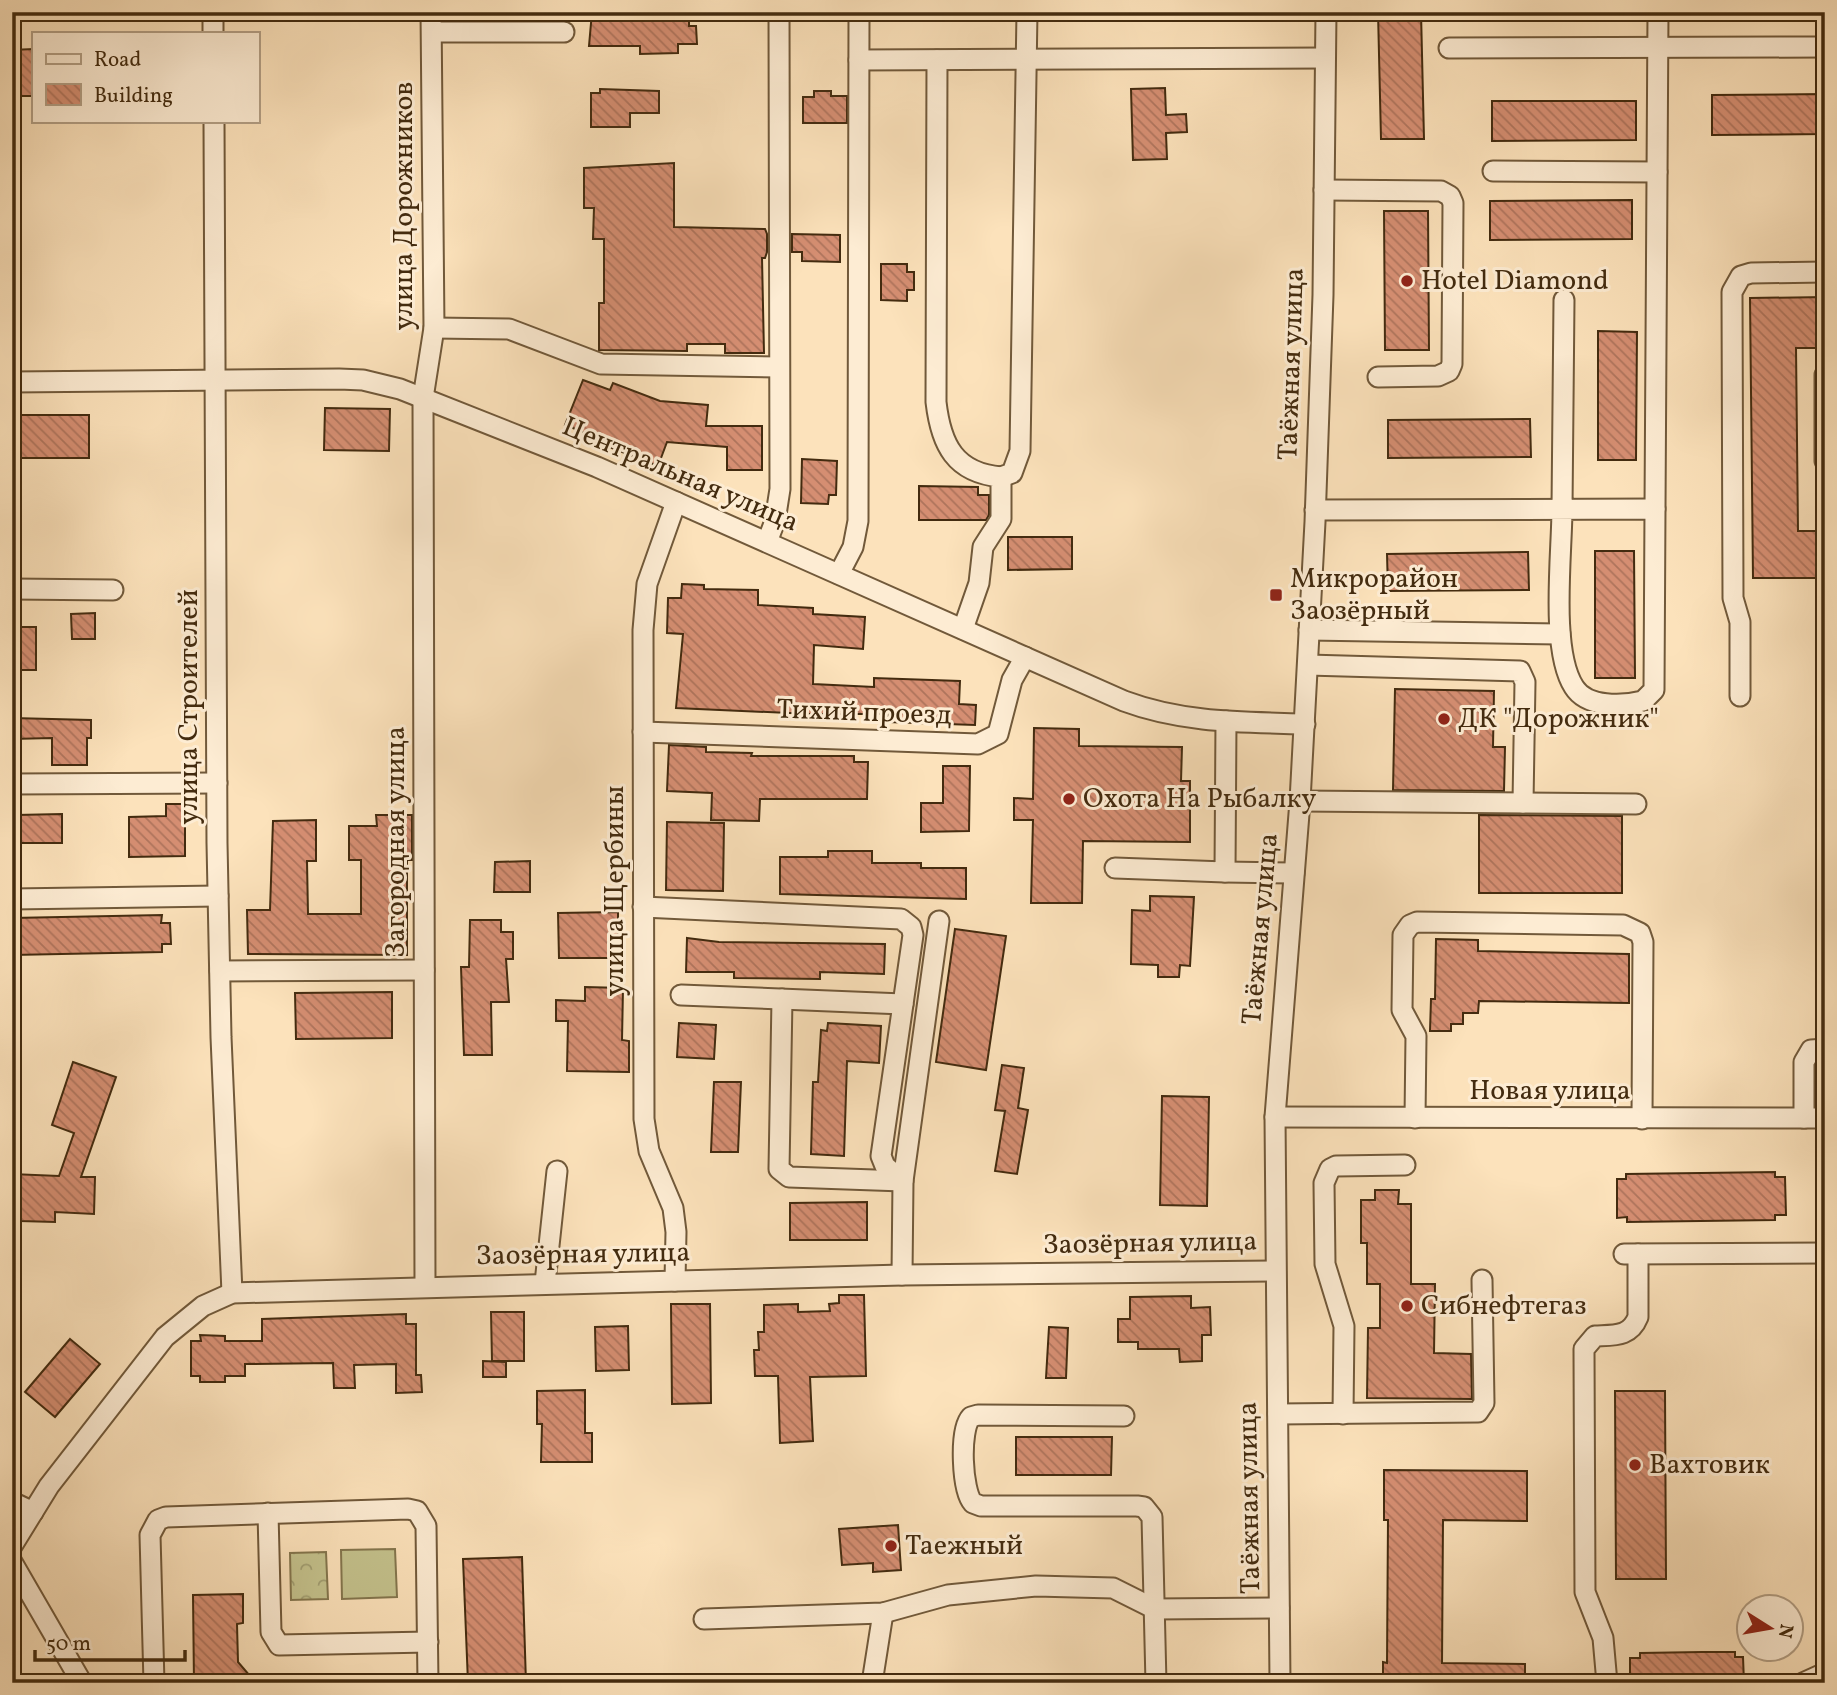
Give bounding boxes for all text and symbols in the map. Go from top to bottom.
legend [32,32,259,122]
text: Road [94,46,141,75]
street label: улица Дорожников [385,81,424,331]
text: Building [94,82,173,111]
place label: Hotel Diamond [1421,262,1609,301]
street label: Таёжная улица [1269,267,1315,461]
marker: Hotel Diamond [1399,273,1415,289]
street label: Центральная улица [556,408,804,542]
place label: Микрорайон Заозёрный [1290,560,1458,631]
marker: Микрорайон Заозёрный [1268,587,1284,603]
street label: улица Строителей [170,589,209,825]
street label: Тихий проезд [776,690,952,736]
place label: ДК "Дорожник" [1458,700,1659,739]
marker: ДК "Дорожник" [1436,711,1452,727]
street label: Загородная улица [377,726,416,958]
place label: Охота На Рыбалку [1083,780,1316,819]
street label: улица Щербины [596,785,635,997]
marker: Охота На Рыбалку [1061,791,1077,807]
street label: Таёжная улица [1233,831,1289,1027]
street label: Новая улица [1469,1072,1631,1111]
street label: Заозёрная улица [1042,1223,1258,1265]
street label: Заозёрная улица [475,1234,691,1276]
place label: Сибнефтегаз [1421,1287,1587,1326]
marker: Сибнефтегаз [1399,1298,1415,1314]
street label: Таёжная улица [1229,1401,1271,1595]
place label: Вахтовик [1649,1446,1770,1485]
marker: Вахтовик [1627,1457,1643,1473]
place label: Таежный [905,1527,1023,1566]
marker: Таежный [883,1538,899,1554]
north arrow [1736,1594,1806,1664]
scale bar [35,1618,186,1662]
text: N [1771,1622,1799,1640]
text: 50 m [46,1630,91,1659]

